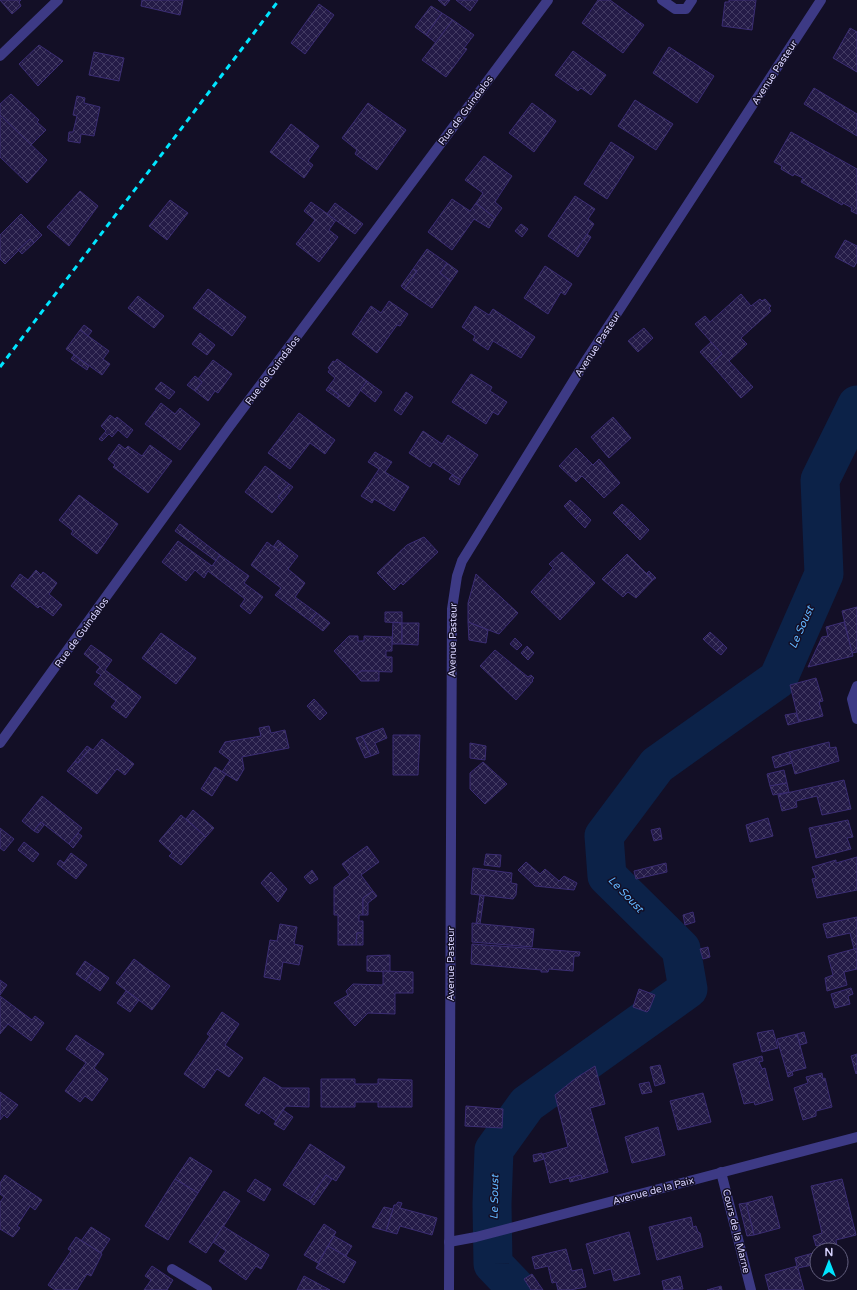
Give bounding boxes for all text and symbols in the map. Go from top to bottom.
street label: Avenue Pasteur [750,38,800,107]
street label: Rue de Guindalos [436,73,496,148]
street label: Avenue Pasteur [573,310,623,379]
street label: Rue de Guindalos [243,333,303,408]
street label: Rue de Guindalos [52,595,111,670]
street label: Avenue Pasteur [446,602,460,677]
water label: Le Soust [786,602,817,650]
water label: Le Soust [605,874,647,916]
street label: Avenue Pasteur [445,927,457,1001]
water label: Le Soust [488,1173,501,1220]
street label: Avenue de la Paix [611,1174,695,1208]
street label: Cours de la Marne [720,1188,752,1275]
north arrow [809,1242,849,1282]
text: N [825,1246,833,1259]

